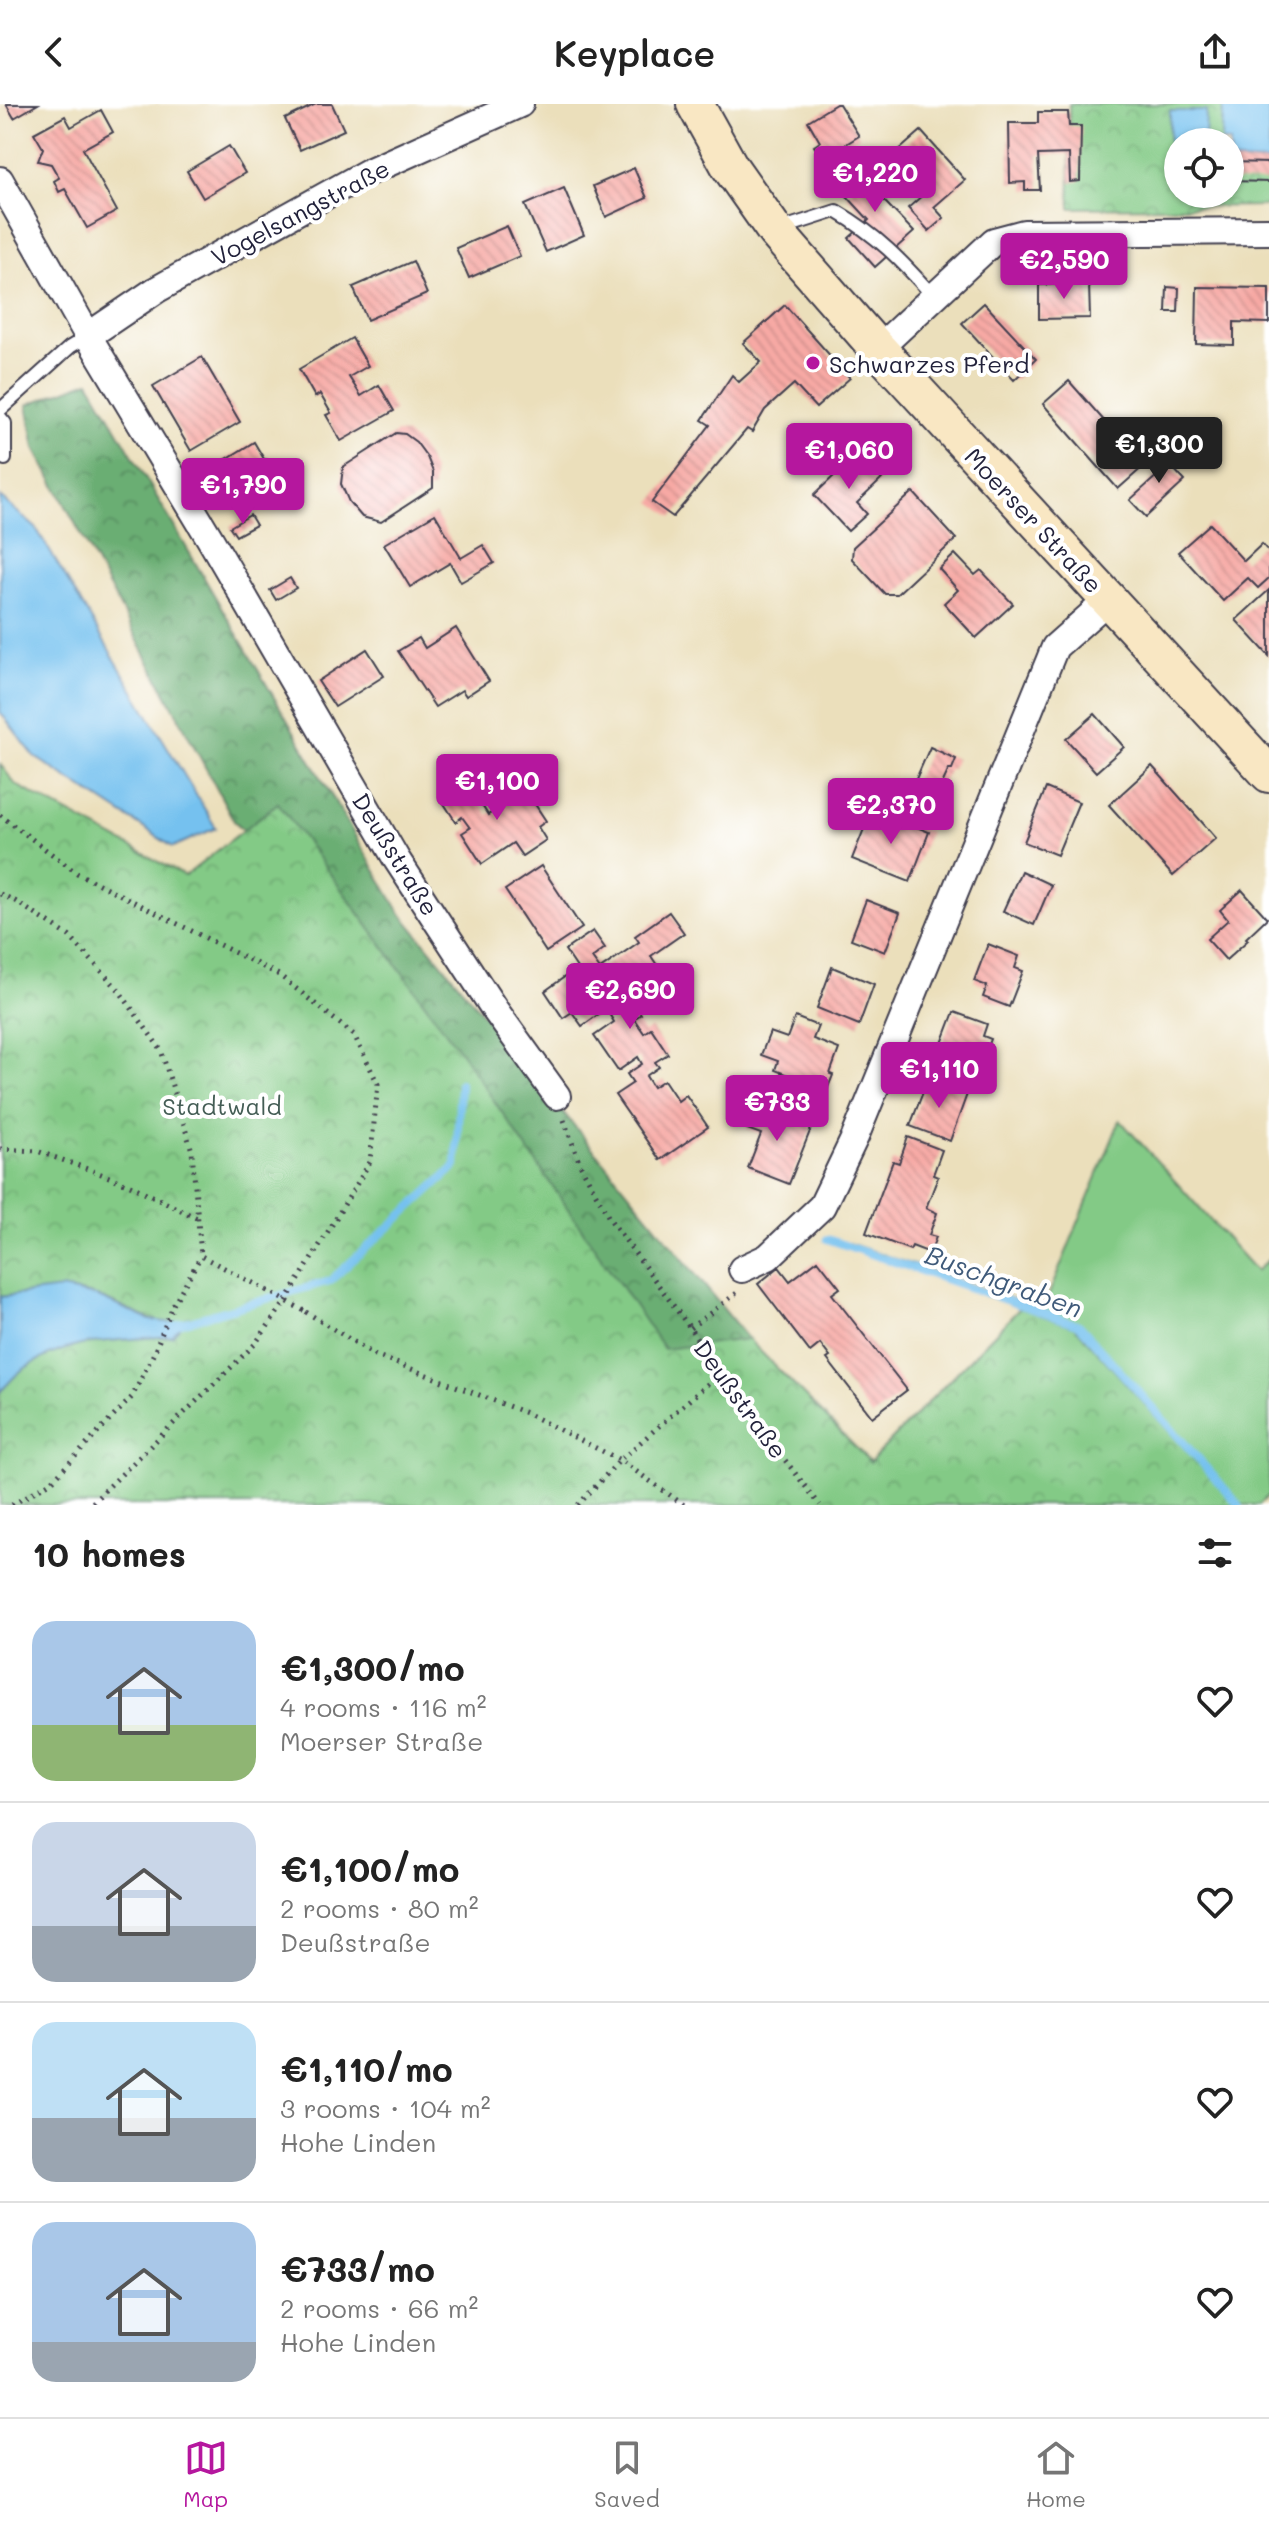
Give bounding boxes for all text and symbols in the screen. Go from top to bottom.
text: Keyplace [554,29,715,76]
icon: back [32,30,76,74]
icon: share [1193,30,1237,74]
map controls [1164,128,1244,208]
button: locate [1164,128,1244,208]
pin: €1,220 [810,146,940,214]
street label: Vogelsangstraße [205,152,395,272]
text: €1,220 [832,155,918,189]
pin: €2,590 [999,233,1129,301]
text: €2,590 [1018,242,1110,276]
place label: Schwarzes Pferd [829,348,1029,379]
marker: Schwarzes Pferd [804,354,822,372]
pin: €1,300 [1094,417,1224,485]
pin: €1,060 [784,423,914,491]
text: €1,300 [1114,426,1204,460]
text: €1,060 [804,432,894,466]
street label: Moerser Straße [959,441,1109,599]
pin: €1,790 [178,458,308,526]
text: €1,790 [199,467,287,501]
pin: €1,100 [432,754,562,822]
text: €1,100 [454,763,540,797]
pin: €2,370 [826,778,956,846]
street label: Deußstraße [346,787,446,921]
text: €2,370 [846,787,936,821]
pin: €2,690 [565,963,695,1031]
text: €2,690 [584,972,676,1006]
pin: €1,110 [874,1042,1004,1110]
text: €1,110 [899,1051,979,1085]
pin: €733 [730,1075,824,1143]
text: €733 [744,1084,810,1118]
park label: Stadtwald [162,1090,282,1121]
water label: Buschgraben [921,1237,1087,1325]
street label: Deußstraße [688,1334,794,1464]
text: 10 homes [32,1531,186,1576]
icon: filters [1193,1531,1237,1575]
text: €1,300/mo [280,1645,465,1690]
icon: home [96,1653,192,1749]
icon: heart [1193,1679,1237,1723]
text: 4 rooms · 116 m² [280,1690,487,1724]
text: Moerser Straße [280,1724,483,1758]
text: €1,100/mo [280,1846,459,1891]
icon: home [96,1854,192,1950]
icon: heart [1193,1880,1237,1924]
text: 2 rooms · 80 m² [280,1891,479,1925]
text: Deußstraße [280,1925,431,1959]
text: €1,110/mo [280,2046,453,2091]
icon: home [96,2054,192,2150]
icon: heart [1193,2080,1237,2124]
text: 3 rooms · 104 m² [280,2091,491,2125]
text: Hohe Linden [280,2125,436,2159]
text: €733/mo [280,2246,435,2291]
icon: home [96,2254,192,2350]
icon: heart [1193,2280,1237,2324]
text: 2 rooms · 66 m² [280,2291,478,2325]
text: Hohe Linden [280,2325,436,2359]
tab: Map [183,2436,228,2513]
tab: Saved [594,2436,660,2513]
tab: Home [1026,2436,1086,2513]

